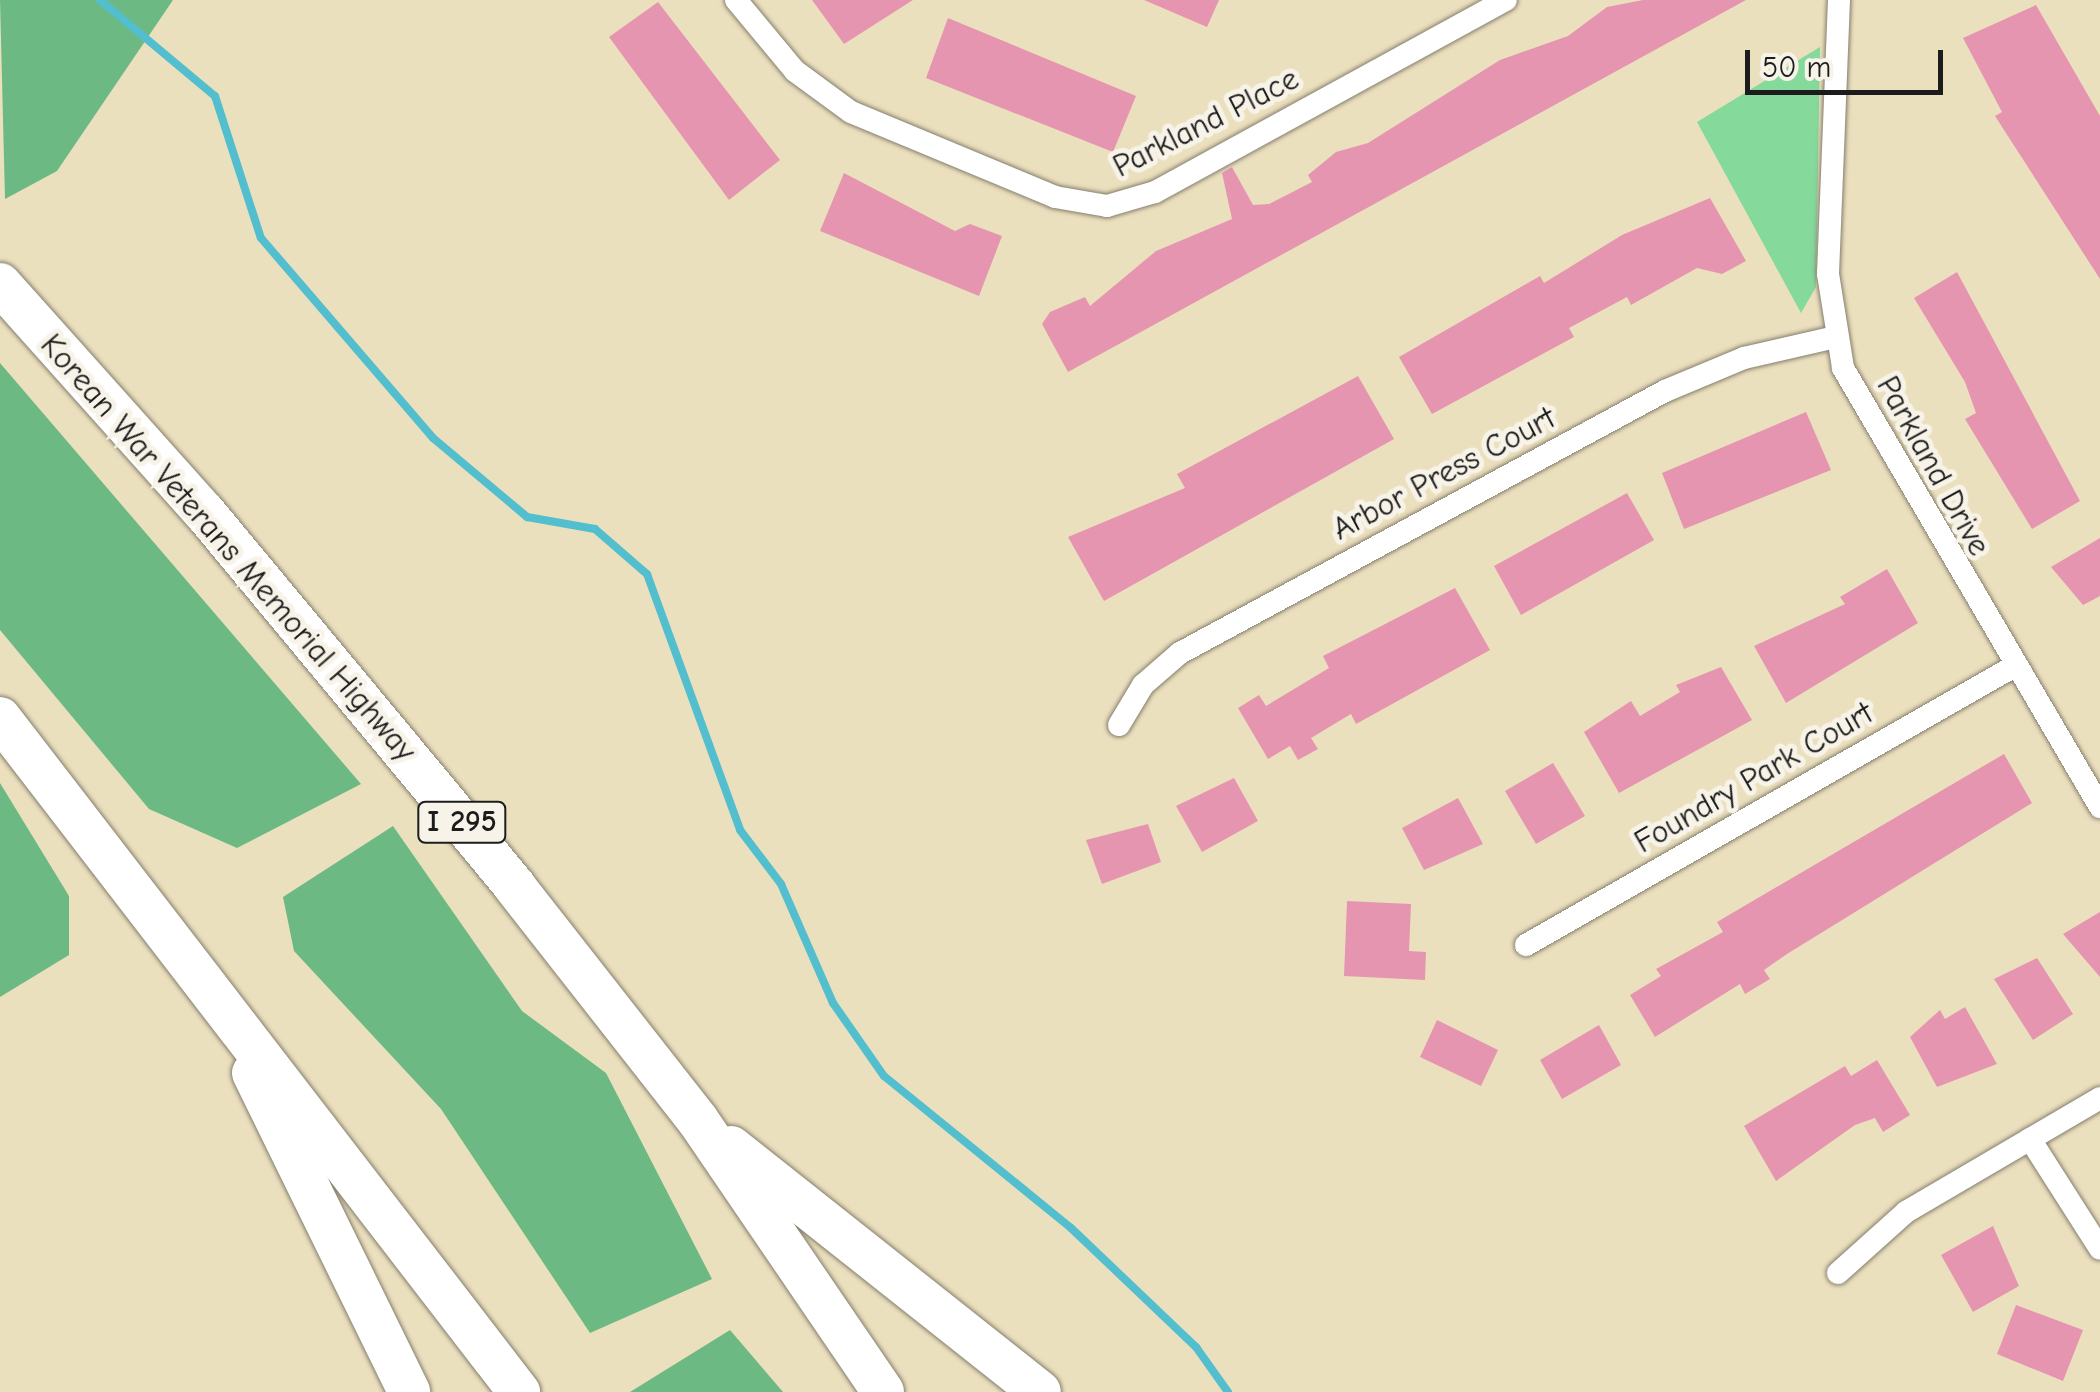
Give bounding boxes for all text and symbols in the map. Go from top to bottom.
scale bar [1750,30,1948,92]
text: 50 m [1762,50,1831,85]
street label: Parkland Place [1107,60,1305,186]
street label: Korean War Veterans Memorial Highway [32,327,424,769]
street label: Parkland Drive [1868,370,1998,562]
street label: Arbor Press Court [1326,399,1562,549]
street label: Foundry Park Court [1628,694,1880,862]
road number: I 295 [417,797,507,847]

